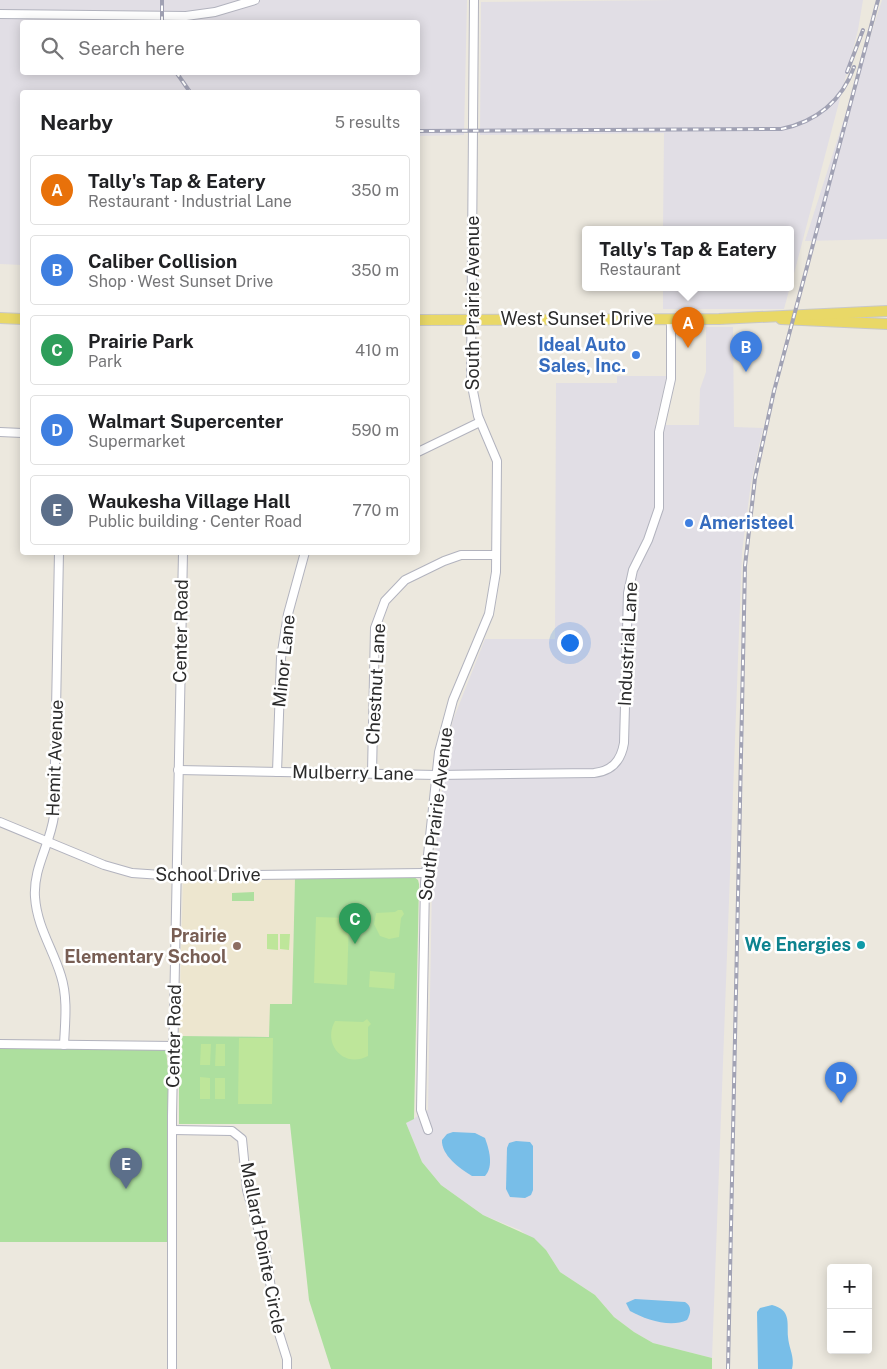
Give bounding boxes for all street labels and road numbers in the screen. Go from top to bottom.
street label: South Prairie Avenue [462,216,483,390]
street label: West Sunset Drive [500,308,654,329]
street label: Center Road [169,579,192,683]
street label: Industrial Lane [614,581,641,707]
street label: Minor Lane [268,614,299,708]
street label: Chestnut Lane [362,623,389,745]
street label: Hemit Avenue [42,699,67,817]
street label: South Prairie Avenue [414,726,457,902]
street label: Mulberry Lane [292,761,414,784]
street label: School Drive [155,864,261,885]
street label: Center Road [162,984,185,1088]
street label: Mallard Pointe Circle [237,1160,290,1335]

